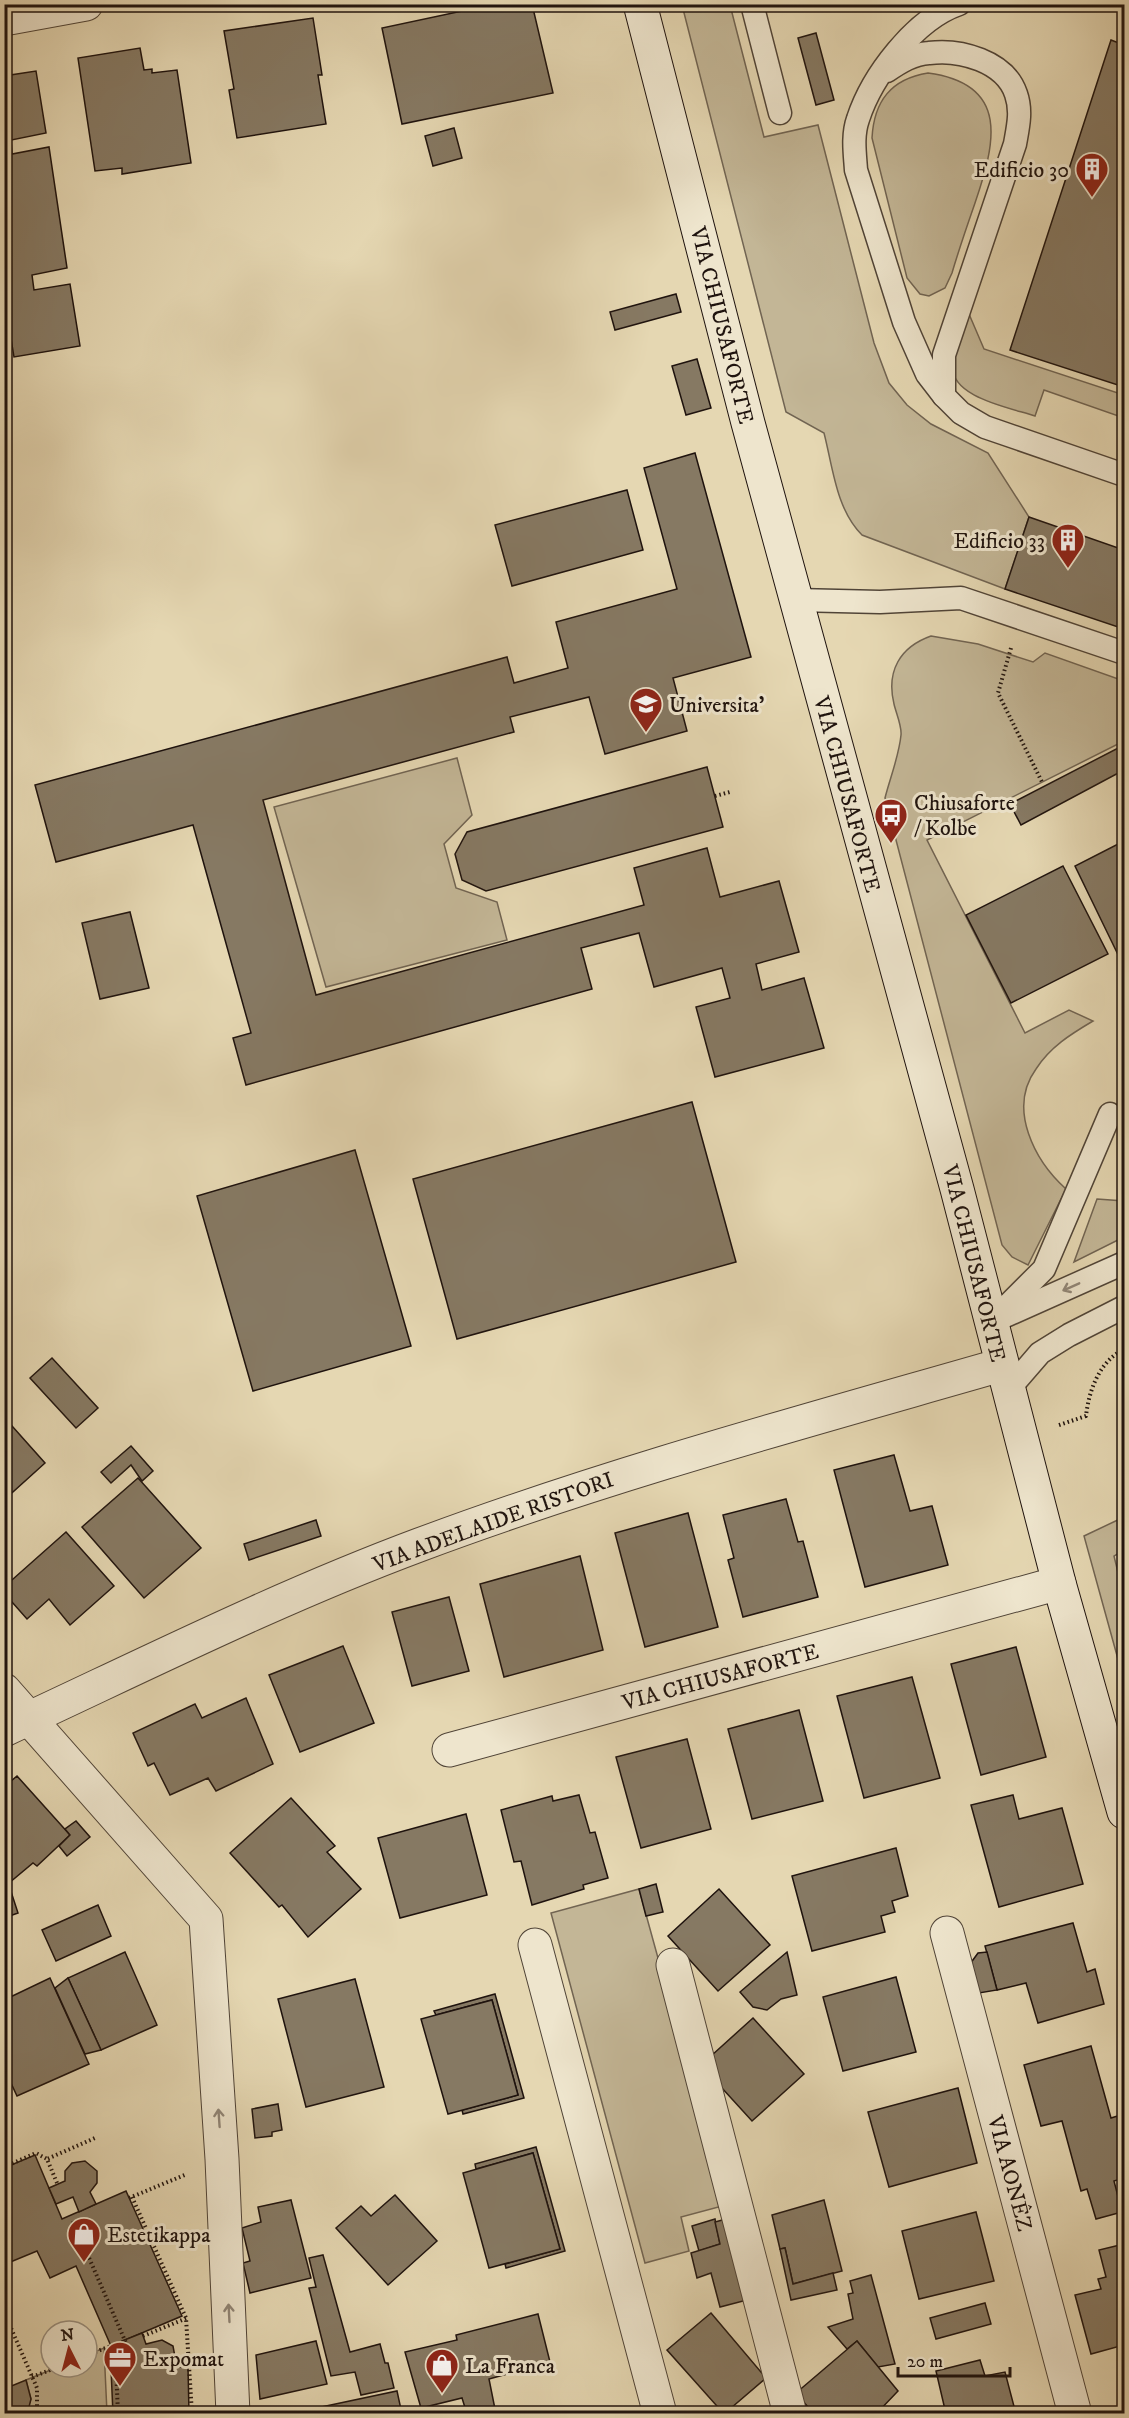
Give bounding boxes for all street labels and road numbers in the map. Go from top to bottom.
street label: VIA CHIUSAFORTE [684,223,759,427]
street label: VIA CHIUSAFORTE [807,692,886,896]
street label: VIA CHIUSAFORTE [936,1161,1011,1365]
street label: VIA ADELAIDE RISTORI [369,1466,618,1579]
street label: VIA CHIUSAFORTE [618,1638,822,1717]
street label: VIA AONÊZ [981,2112,1038,2234]

